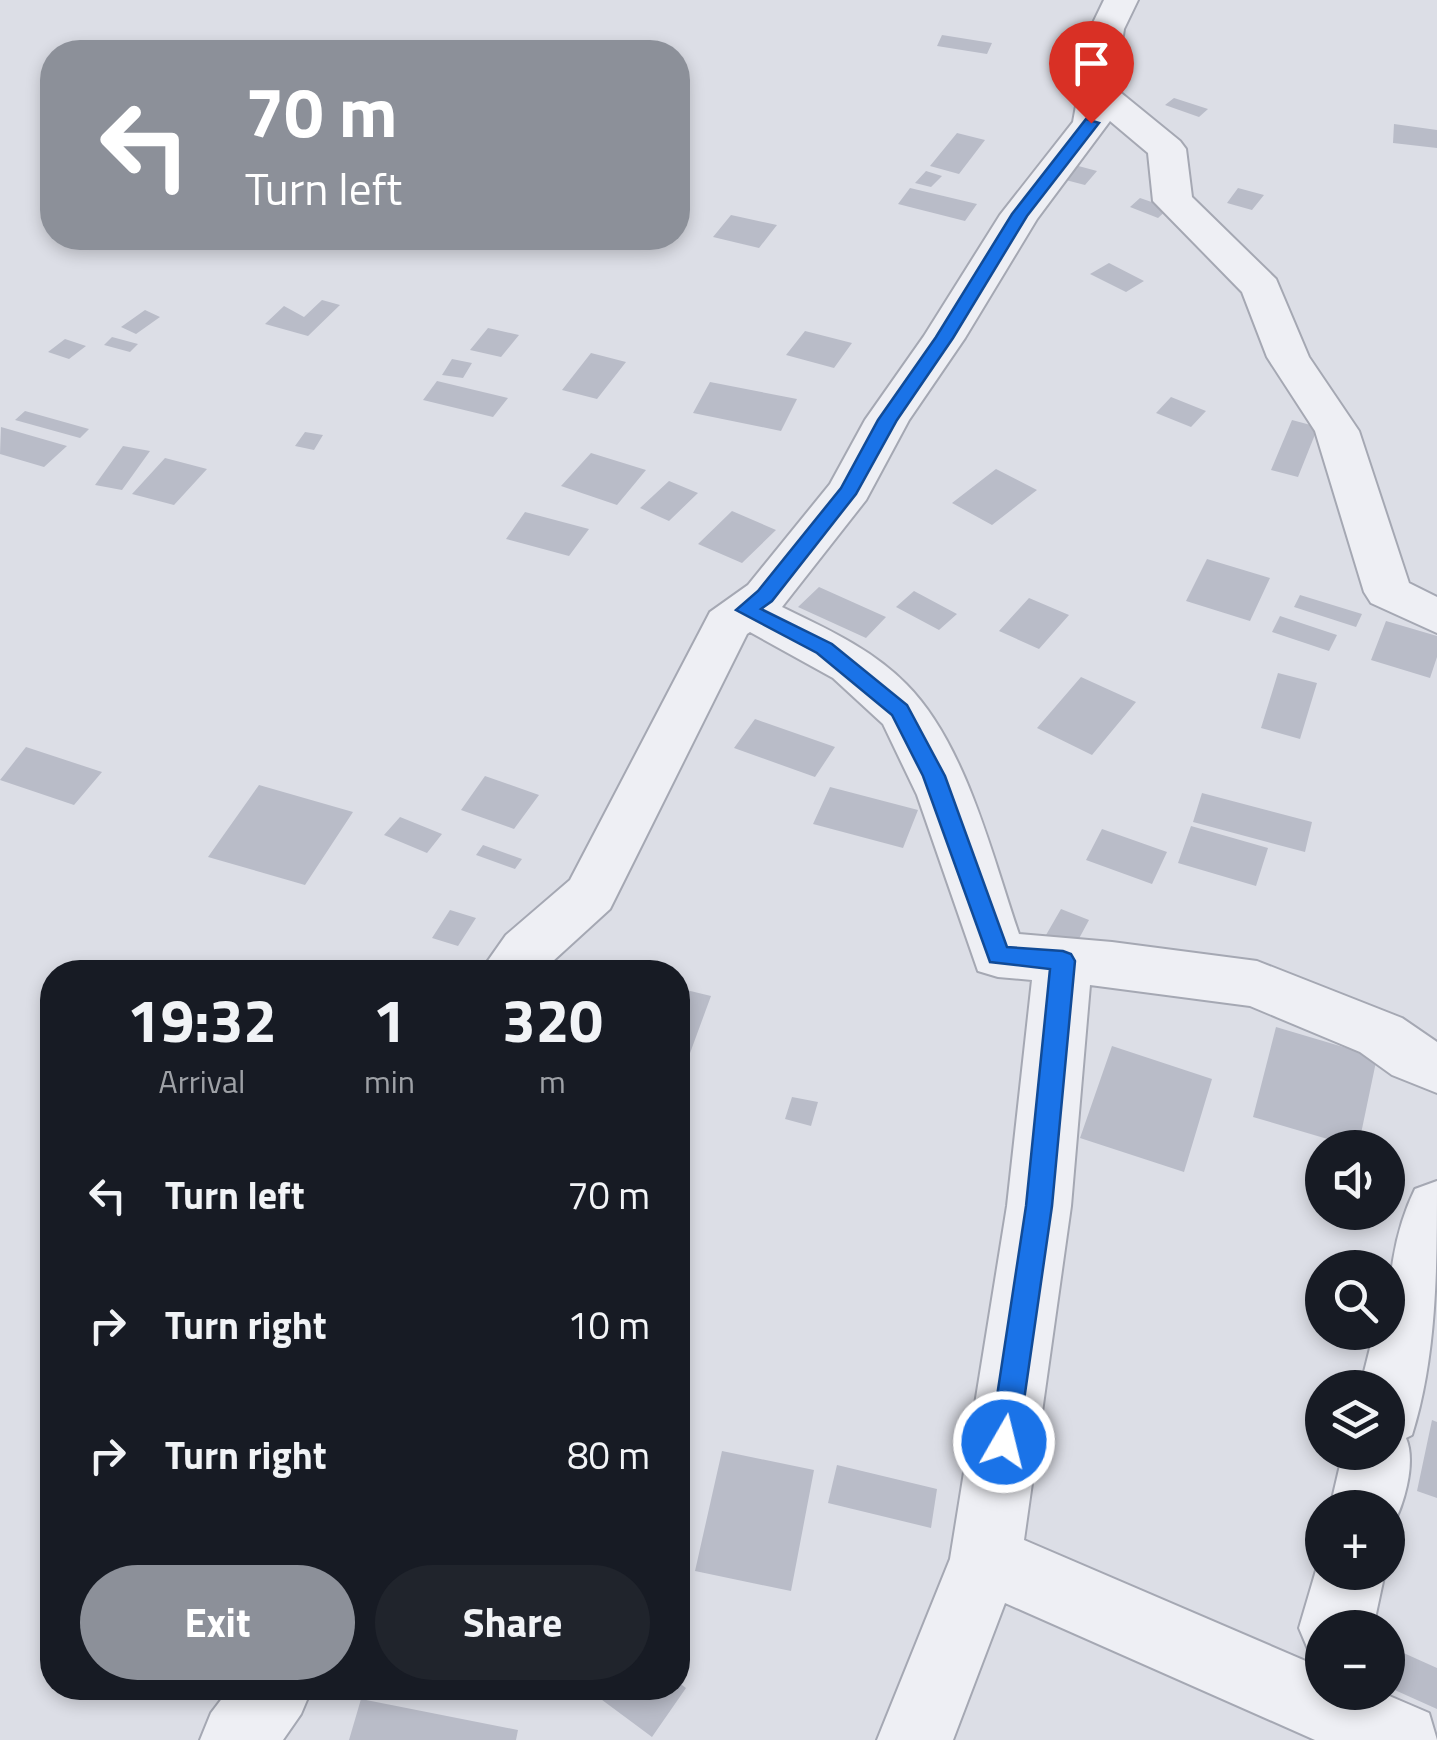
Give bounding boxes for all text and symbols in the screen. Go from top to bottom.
pin [1049,21,1134,124]
icon: arrive [1064,36,1119,91]
text: 70 m [245,58,398,164]
icon: left [80,80,210,210]
text: Turn left [245,154,402,222]
text: 19:32 [127,974,277,1065]
text: 1 [373,974,406,1065]
text: 320 [502,974,603,1065]
text: Arrival [159,1057,245,1105]
text: min [364,1057,415,1105]
text: m [539,1057,566,1105]
map controls [1305,1130,1405,1710]
button: sound [1305,1130,1405,1230]
text: Turn left [165,1166,305,1224]
text: 70 m [567,1166,650,1224]
icon: left [80,1168,135,1223]
button: search [1305,1250,1405,1350]
text: Turn right [165,1296,327,1354]
text: 10 m [567,1296,650,1354]
icon: right [80,1298,135,1353]
button: layers [1305,1370,1405,1470]
position arrow [952,1390,1056,1494]
text: Turn right [165,1426,327,1484]
text: 80 m [567,1426,650,1484]
icon: right [80,1428,135,1483]
button: + [1305,1490,1405,1590]
button: Exit [80,1565,355,1680]
button: Share [375,1565,650,1680]
button: − [1305,1610,1405,1710]

